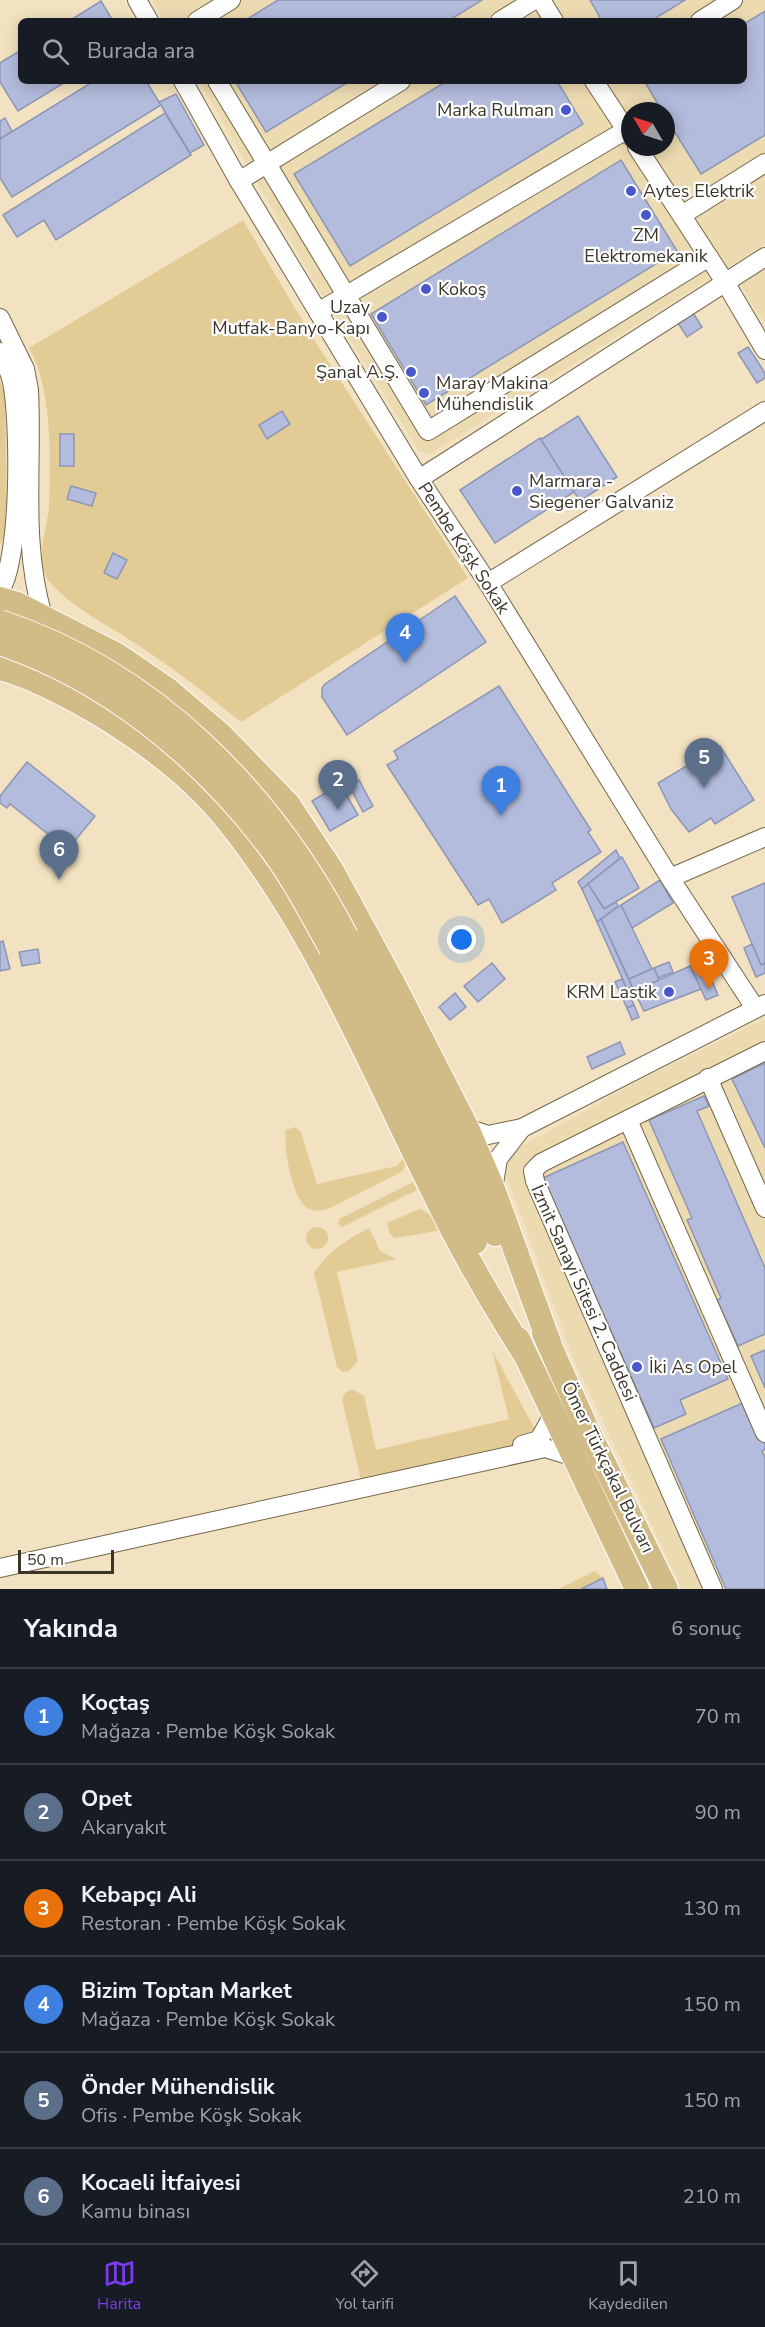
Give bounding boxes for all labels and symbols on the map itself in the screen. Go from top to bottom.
place label: Marka Rulman [437,98,554,122]
north arrow [621,102,675,156]
marker: Marka Rulman [559,103,573,117]
place label: Aytes Elektrik [643,179,755,203]
marker: Aytes Elektrik [624,184,638,198]
marker: ZM Elektromekanik [639,208,653,222]
place label: ZM Elektromekanik [584,223,709,268]
place label: Kokoş [438,277,487,301]
marker: Kokoş [419,282,433,296]
place label: Uzay Mutfak-Banyo-Kapı [212,295,371,340]
marker: Uzay Mutfak-Banyo-Kapı [375,310,389,324]
place label: Şanal A.Ş. [316,360,399,384]
marker: Şanal A.Ş. [404,365,418,379]
place label: Maray Makina Mühendislik [436,371,548,416]
marker: Maray Makina Mühendislik [417,386,431,400]
place label: Marmara - Siegener Galvaniz [529,469,674,514]
street label: Pembe Köşk Sokak [412,477,516,619]
marker: Marmara - Siegener Galvaniz [510,484,524,498]
pin: 4 [386,614,424,663]
pin: 5 [684,738,724,788]
pin: 2 [318,760,358,810]
pin: 1 [482,766,520,816]
pin: 6 [40,830,78,880]
your location [447,925,476,954]
pin: 3 [690,940,728,989]
place label: KRM Lastik [566,980,658,1004]
marker: KRM Lastik [662,985,676,999]
street label: İzmit Sanayi Sitesi 2. Caddesi [525,1181,643,1405]
place label: İki As Opel [649,1355,738,1379]
marker: İki As Opel [630,1360,644,1374]
street label: Ömer Türkçakal Bulvarı [556,1377,660,1557]
scale bar [18,1547,114,1574]

